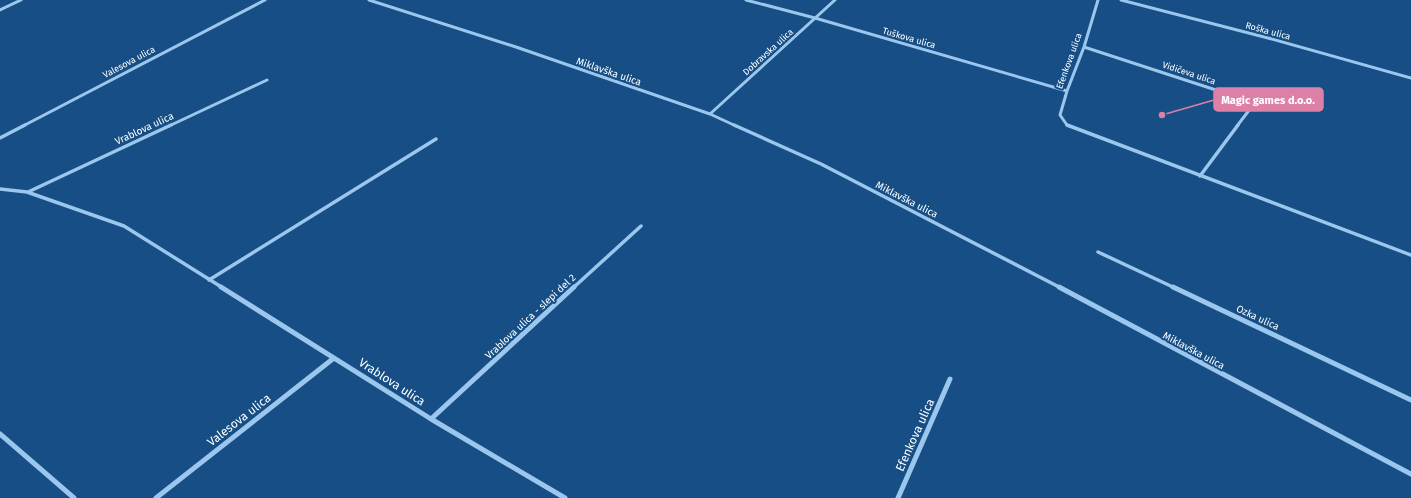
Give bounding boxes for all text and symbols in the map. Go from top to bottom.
street label: Roška ulica [1244,20,1292,42]
street label: Tuškova ulica [881,26,937,50]
street label: Dobravska ulica [741,27,795,77]
street label: Efenkova ulica [1054,32,1084,90]
street label: Valesova ulica [101,44,157,80]
street label: Miklavška ulica [574,55,643,89]
street label: Vidičeva ulica [1161,60,1217,86]
callout: Magic games d.o.o. [1214,88,1323,111]
text: Magic games d.o.o. [1221,94,1315,107]
street label: Vrablova ulica [113,110,176,148]
street label: Miklavška ulica [873,179,940,221]
street label: Vrablova ulica - slepi del 2 [483,272,578,362]
street label: Ozka ulica [1234,303,1281,333]
street label: Miklavška ulica [1161,330,1226,372]
street label: Vrablova ulica [356,355,428,409]
street label: Valesova ulica [205,391,273,449]
street label: Efenkova ulica [893,396,937,474]

